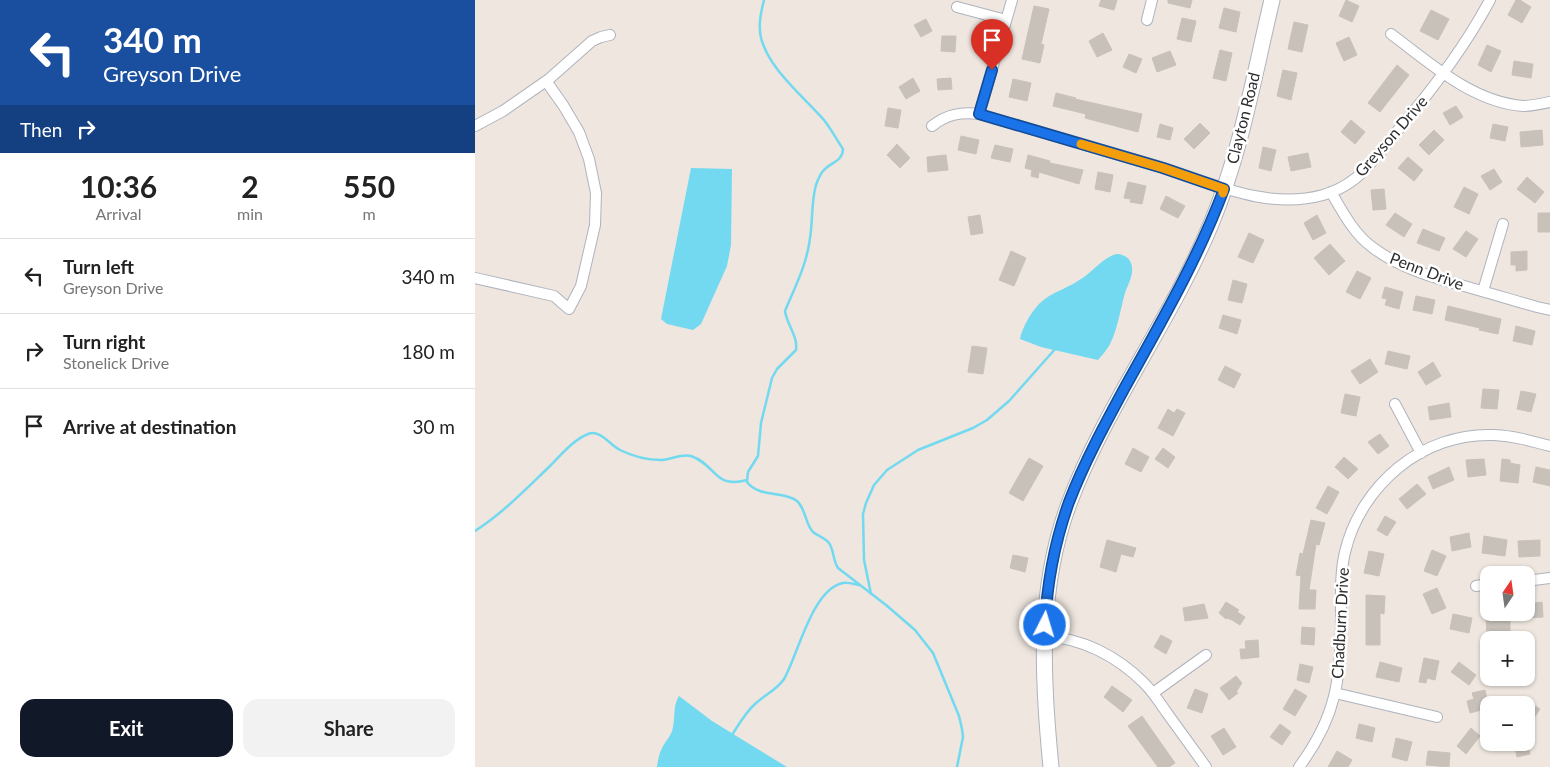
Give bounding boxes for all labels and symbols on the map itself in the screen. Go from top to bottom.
pin [971,19,1013,70]
street label: Clayton Road [1222,70,1263,166]
street label: Greyson Drive [1350,91,1431,180]
street label: Penn Drive [1387,248,1467,293]
north arrow [1480,566,1535,621]
street label: Chadburn Drive [1327,567,1352,679]
position arrow [1018,598,1070,650]

